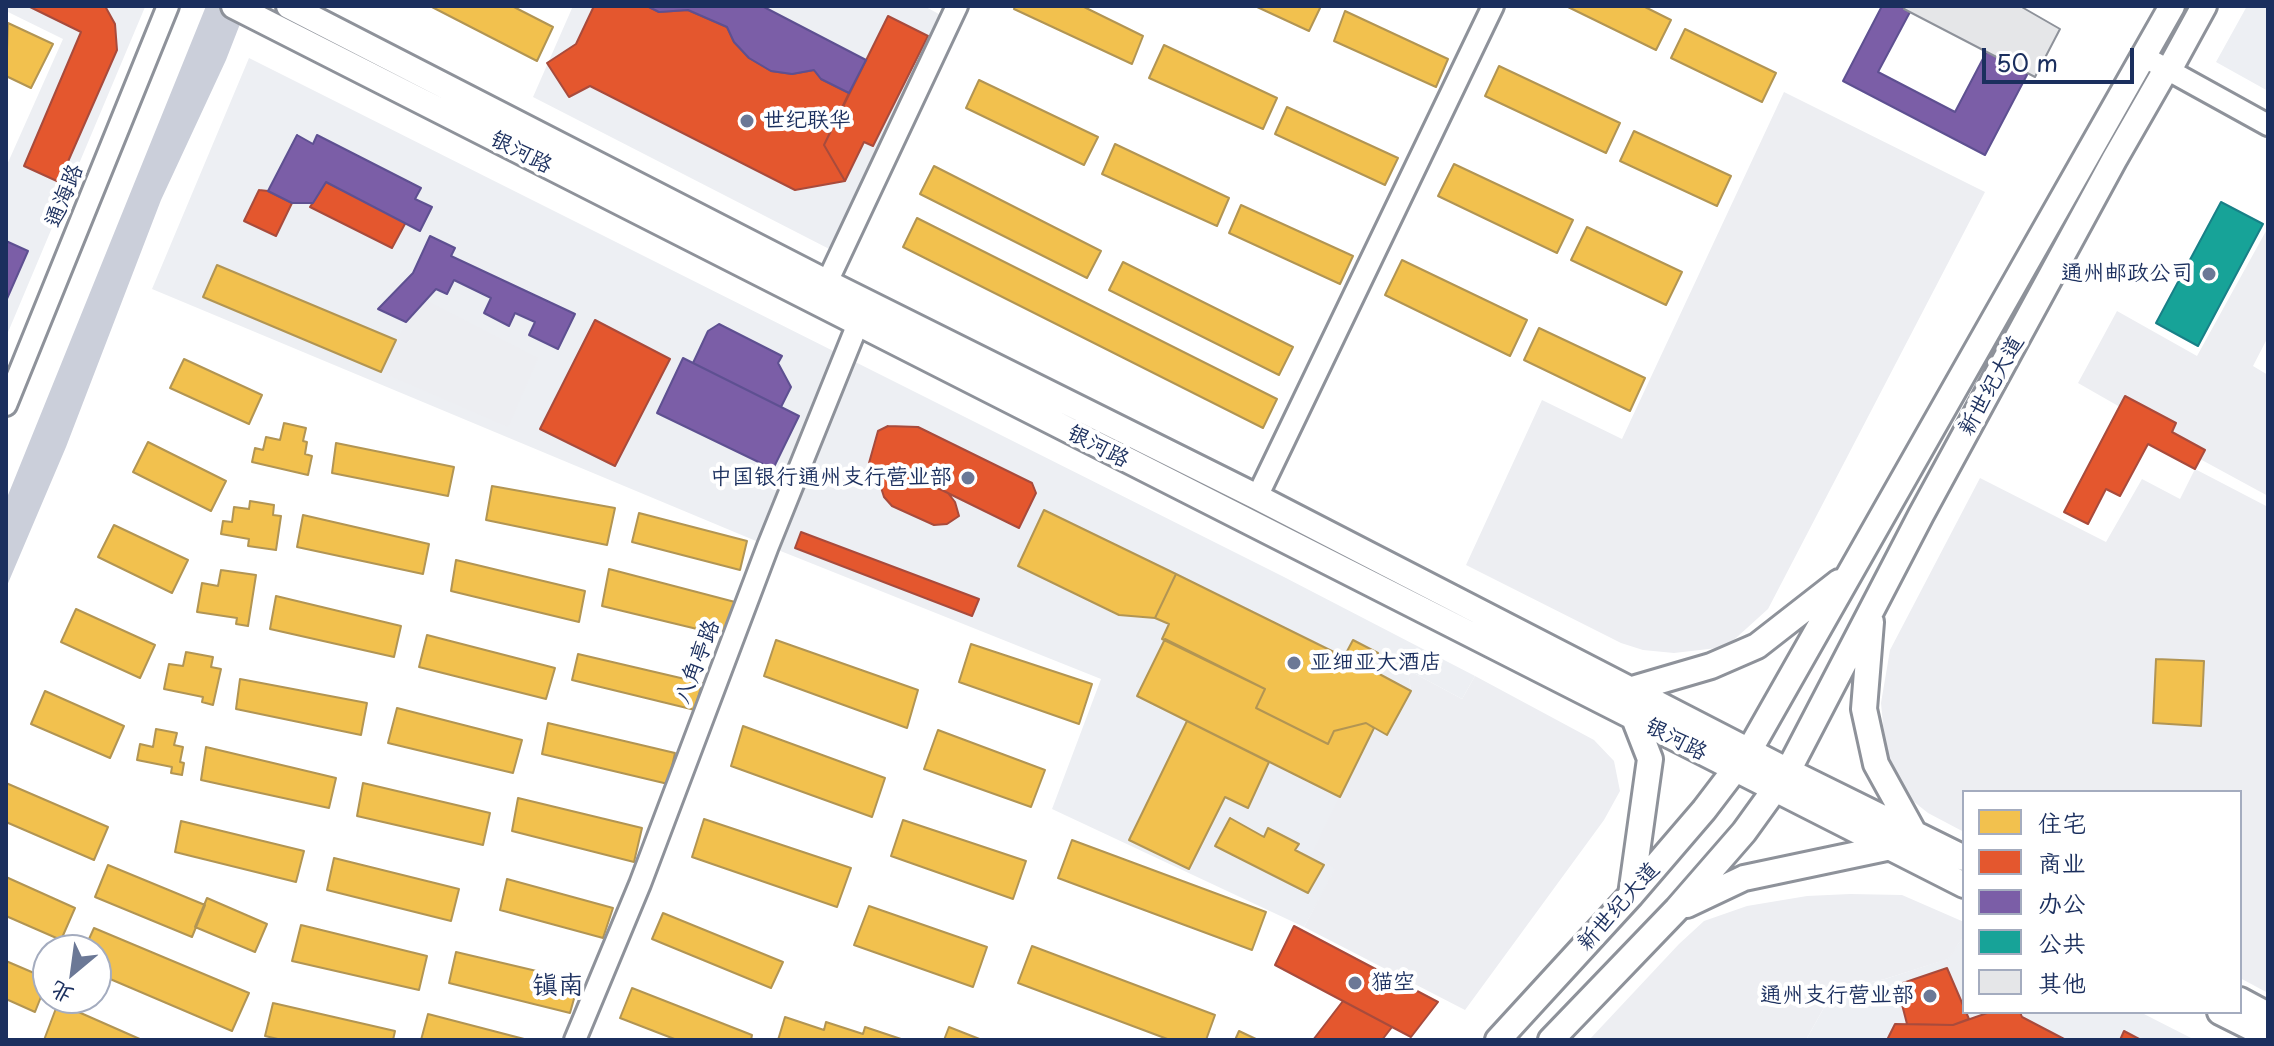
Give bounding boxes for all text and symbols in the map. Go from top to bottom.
scale bar [1986,32,2138,82]
text: 50 m [1996,44,2058,80]
place label: 世纪联华 [763,108,851,134]
marker: 世纪联华 [738,112,756,130]
street label: 银河路 [486,126,556,180]
street label: 通海路 [40,160,90,232]
place label: 通州邮政公司 [2061,261,2193,287]
marker: 通州邮政公司 [2200,265,2218,283]
street label: 新世纪大道 [1954,331,2030,441]
street label: 银河路 [1063,420,1133,474]
place label: 中国银行通州支行营业部 [710,465,952,491]
marker: 中国银行通州支行营业部 [959,469,977,487]
street label: 八角亭路 [670,616,726,708]
place label: 亚细亚大酒店 [1310,650,1442,676]
marker: 亚细亚大酒店 [1285,654,1303,672]
street label: 银河路 [1641,713,1711,767]
legend [1962,790,2242,1014]
text: 住宅 [2038,804,2086,840]
text: 商业 [2038,844,2086,880]
street label: 新世纪大道 [1572,857,1666,957]
text: 办公 [2038,884,2086,920]
text: 公共 [2038,924,2086,960]
north arrow [32,934,112,1014]
text: 其他 [2038,964,2086,1000]
place label: 猫空 [1371,970,1415,996]
district label: 镇南 [532,971,584,1003]
text: 北 [43,974,79,1013]
marker: 猫空 [1346,974,1364,992]
place label: 通州支行营业部 [1760,983,1914,1009]
marker: 通州支行营业部 [1921,987,1939,1005]

